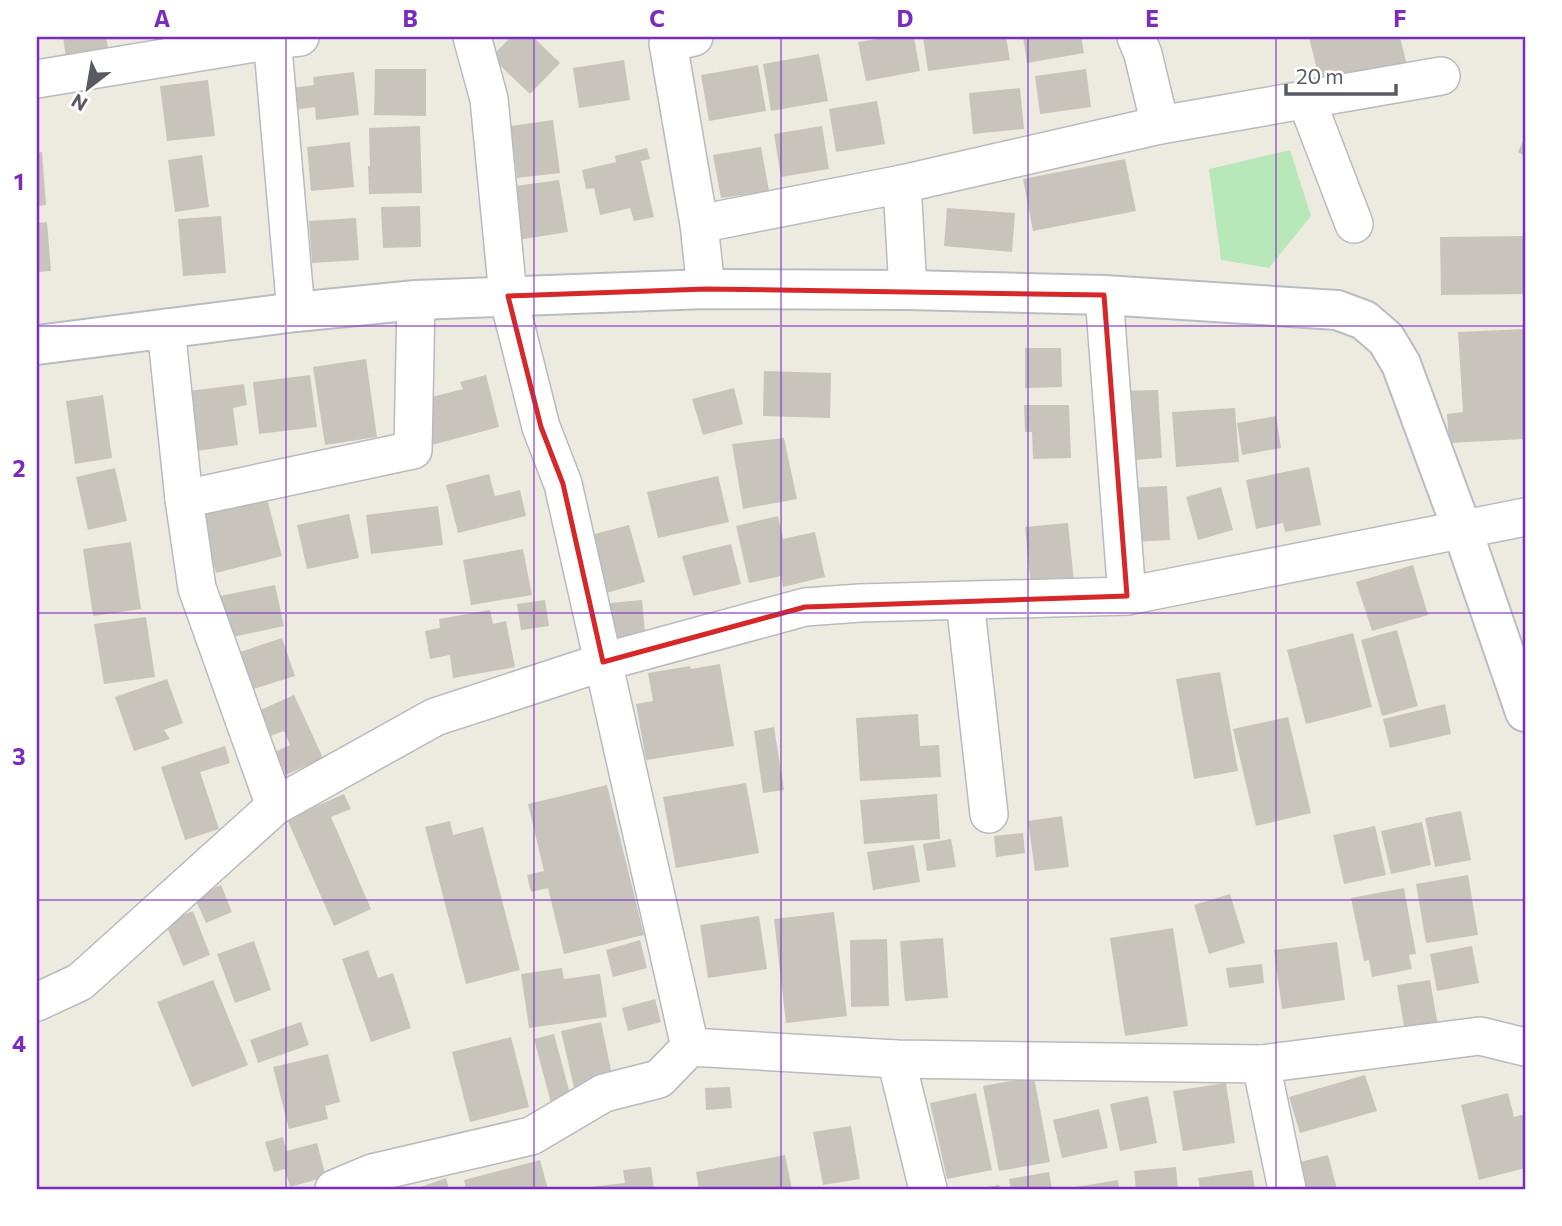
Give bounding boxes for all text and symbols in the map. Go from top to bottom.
text: A [154,4,171,32]
text: B [402,4,418,32]
text: C [649,4,665,32]
text: D [897,4,914,32]
text: E [1145,4,1159,32]
text: F [1393,4,1407,32]
north arrow [52,52,122,122]
scale bar [1286,52,1396,96]
text: 20 m [1296,63,1344,88]
text: N [67,89,91,117]
text: 1 [14,167,24,195]
text: 2 [12,454,26,482]
text: 3 [12,742,26,770]
text: 4 [12,1029,26,1057]

